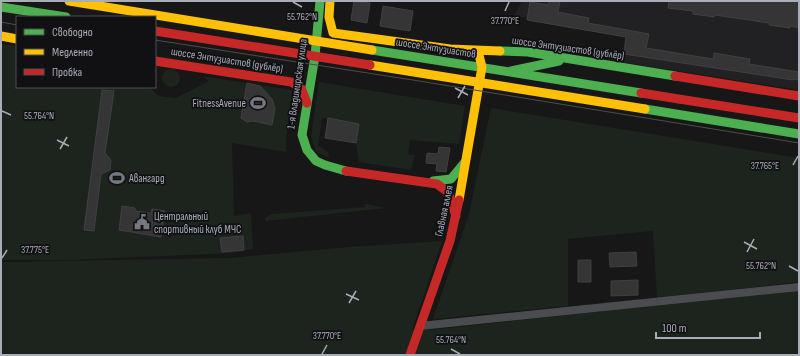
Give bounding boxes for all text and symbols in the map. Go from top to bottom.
text: 55.762°N [287,11,317,23]
text: 37.770°E [491,15,519,27]
legend [16,16,156,88]
text: Свободно [52,25,93,40]
street label: шоссе Энтузиастов (дублёр) [511,34,625,62]
street label: шоссе Энтузиастов [395,35,477,61]
street label: 1-я Владимирская улица [284,38,310,130]
text: Медленно [52,45,93,60]
street label: шоссе Энтузиастов (дублёр) [170,45,284,75]
text: Пробка [52,65,83,80]
sports icon: FitnessAvenue [249,94,267,112]
place label: FitnessAvenue [192,97,246,110]
text: 55.764°N [24,110,54,122]
text: 37.765°E [751,160,779,172]
sports icon: Авангард [108,169,126,187]
place label: Авангард [128,172,164,185]
street label: Главная аллея [432,184,456,238]
place label: Центральный спортивный клуб МЧС [154,210,241,236]
public building icon: Центральный спортивный клуб МЧС [133,213,151,231]
text: 37.775°E [21,244,49,256]
text: 55.762°N [746,260,776,272]
scale bar [656,314,760,340]
text: 100 m [662,321,687,336]
text: 37.770°E [313,330,341,342]
text: 55.764°N [436,334,466,346]

